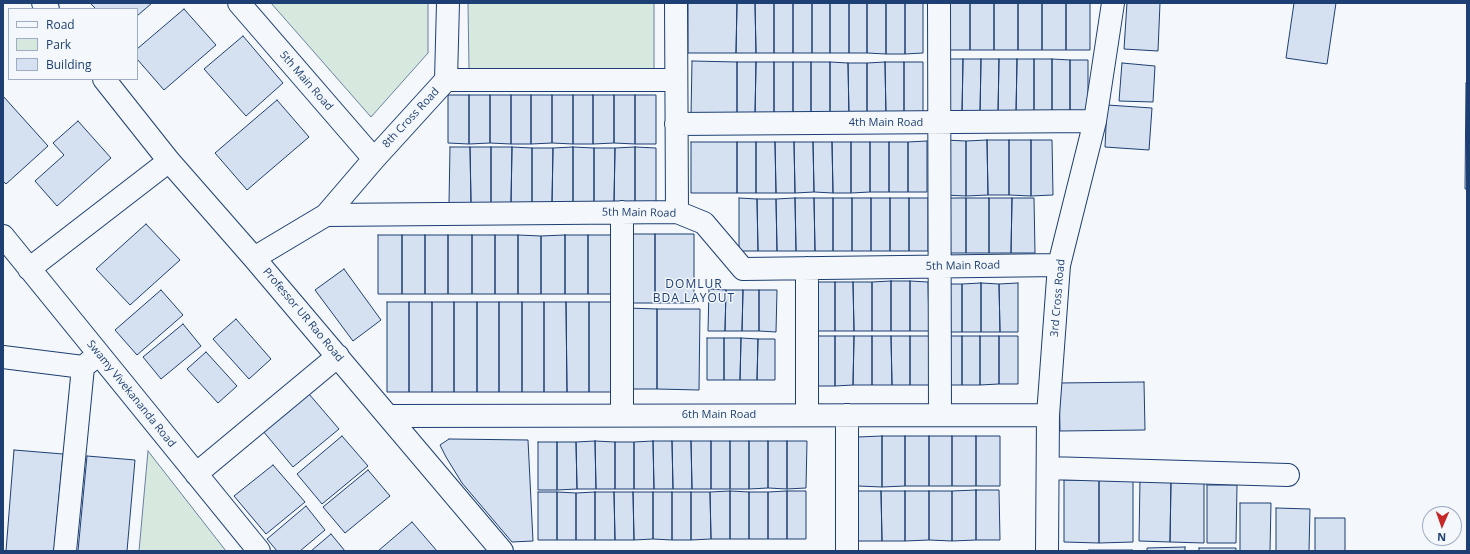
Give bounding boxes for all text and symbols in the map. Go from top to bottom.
legend [8,8,138,80]
text: Road [46,16,75,33]
text: Park [46,36,71,53]
street label: 5th Main Road [277,49,335,113]
text: Building [46,56,91,73]
street label: 8th Cross Road [380,85,442,151]
street label: 4th Main Road [849,116,923,130]
street label: 5th Main Road [602,206,676,220]
street label: 5th Main Road [926,259,1000,273]
street label: 3rd Cross Road [1048,259,1068,337]
street label: Professor UR Rao Road [260,265,346,365]
district label: DOMLUR BDA LAYOUT [653,278,735,306]
street label: Swamy Vivekananda Road [84,338,178,450]
street label: 6th Main Road [682,408,756,422]
north arrow [1422,506,1462,546]
text: N [1437,530,1446,545]

